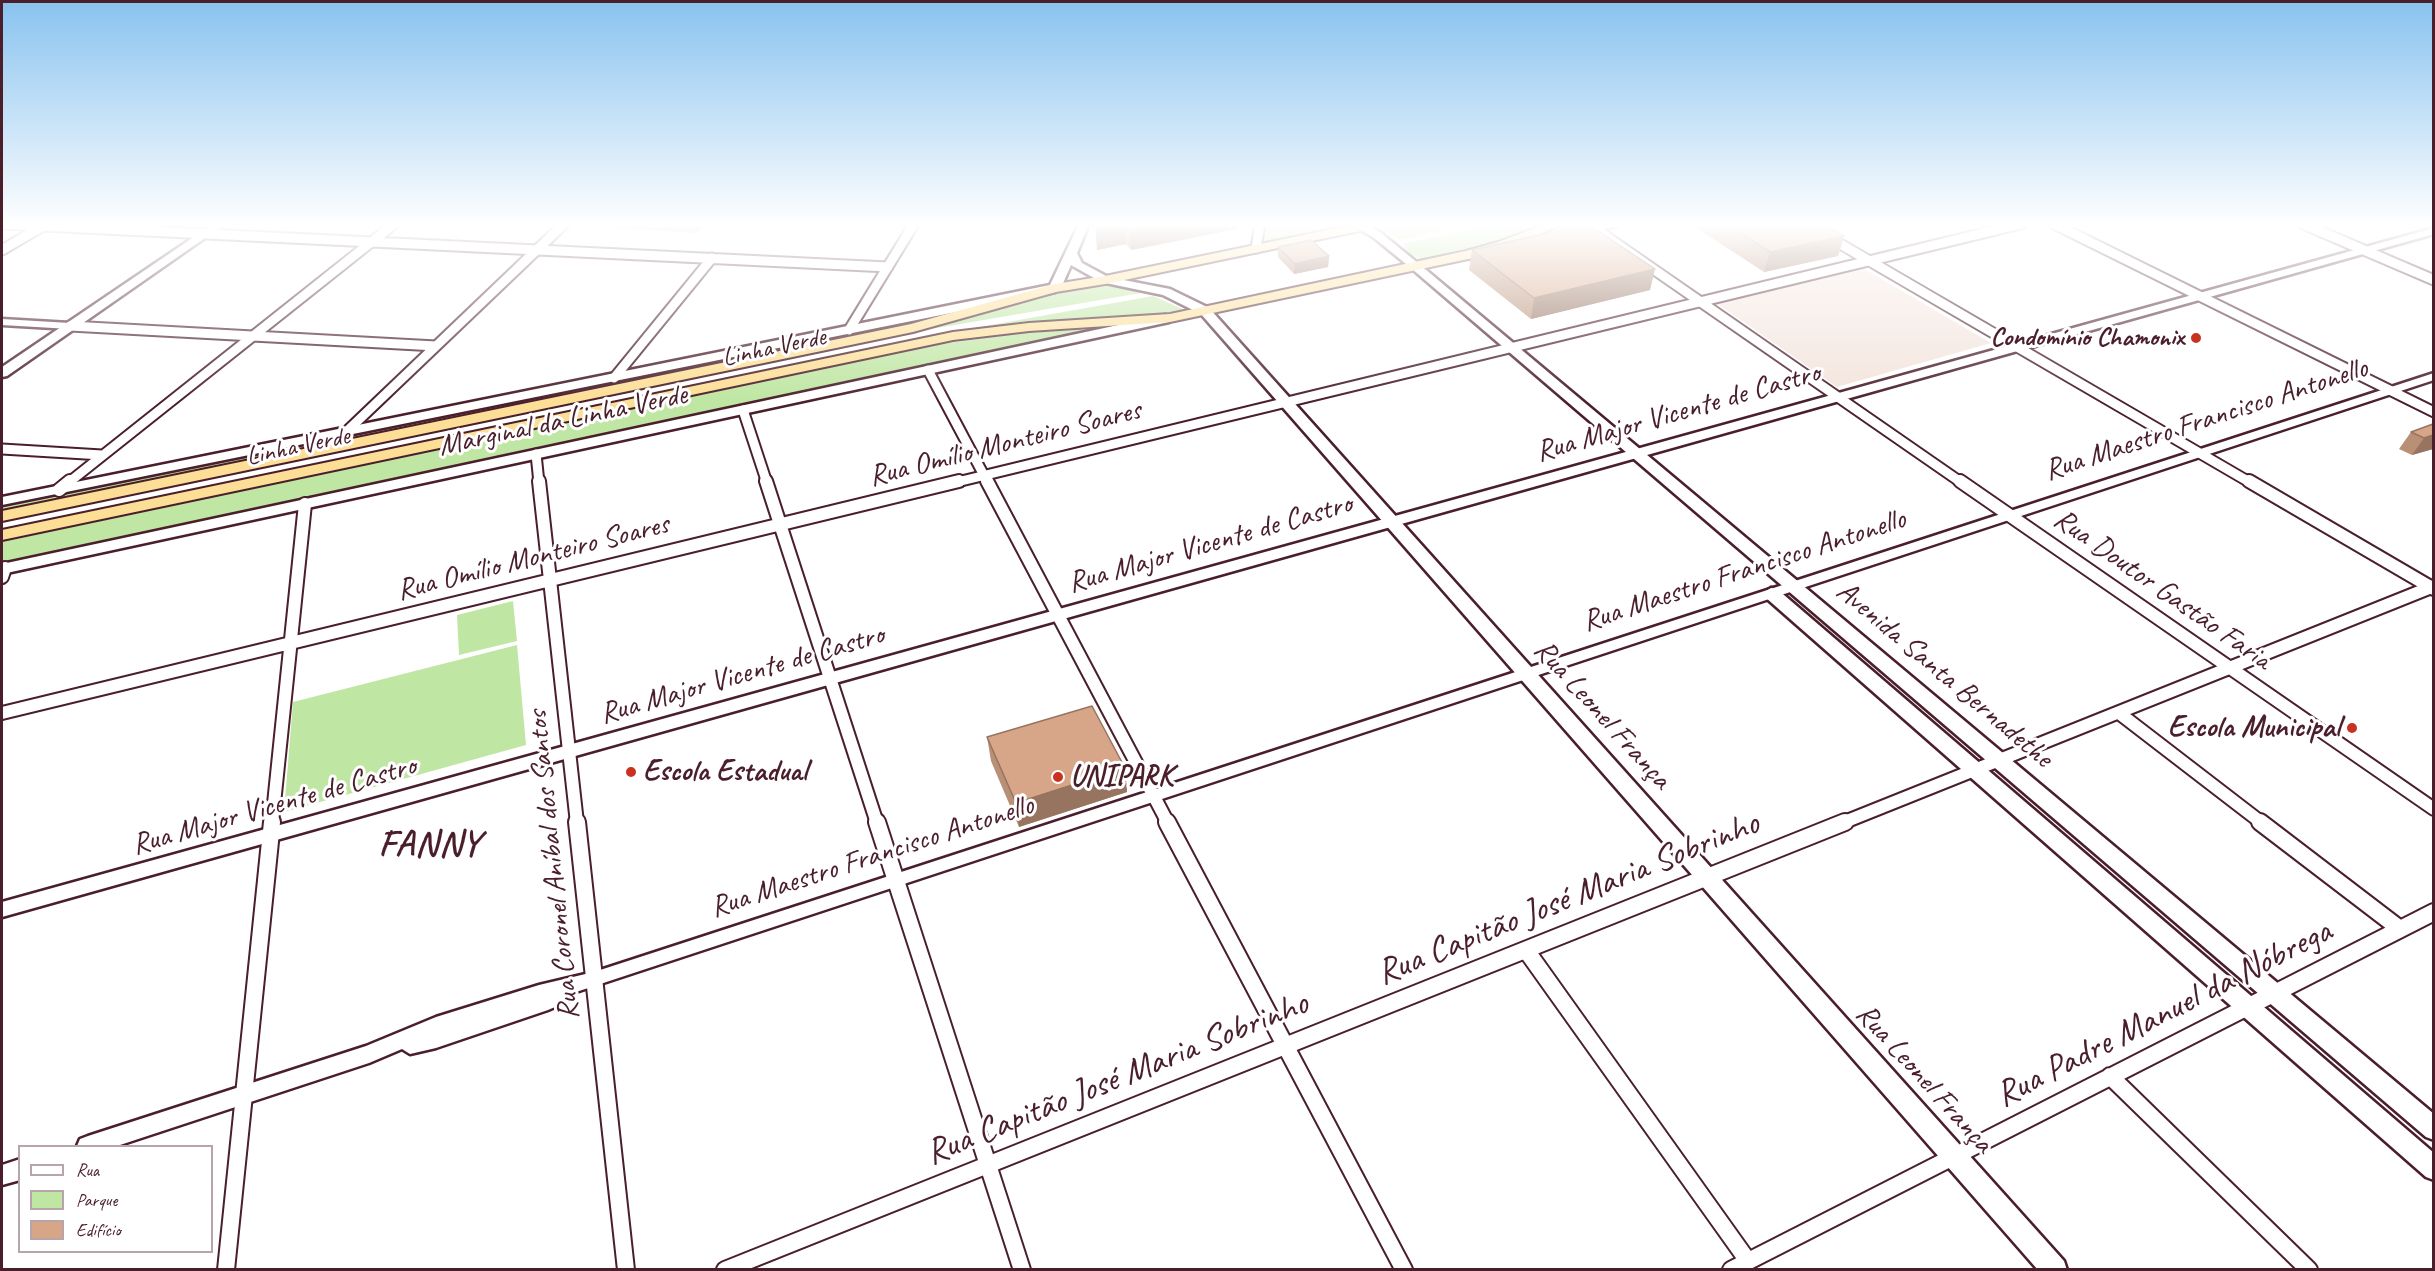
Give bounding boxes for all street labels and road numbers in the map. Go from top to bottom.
street label: Linha Verde [719,322,829,374]
street label: Rua Maestro Francisco Antonello [2040,351,2372,489]
street label: Rua Major Vicente de Castro [1532,355,1824,471]
street label: Marginal da Linha Verde [435,377,691,465]
street label: Rua Omílio Monteiro Soares [865,393,1145,495]
street label: Linha Verde [243,421,353,473]
street label: Rua Major Vicente de Castro [1064,486,1356,602]
street label: Rua Maestro Francisco Antonello [1578,502,1910,640]
street label: Rua Doutor Gastão Faria [2046,502,2278,678]
street label: Rua Omílio Monteiro Soares [393,507,673,609]
street label: Avenida Santa Bernadethe [1828,574,2060,776]
street label: Rua Major Vicente de Castro [596,617,888,733]
street label: Rua Leonel França [1526,633,1678,797]
street label: Rua Coronel Aníbal dos Santos [520,709,588,1021]
street label: Rua Major Vicente de Castro [128,748,420,864]
street label: Rua Maestro Francisco Antonello [706,788,1038,926]
street label: Rua Capitão José Maria Sobrinho [1371,802,1765,996]
street label: Rua Padre Manuel da Nóbrega [1989,910,2339,1118]
street label: Rua Capitão José Maria Sobrinho [920,982,1314,1176]
street label: Rua Leonel França [1848,997,2000,1161]

